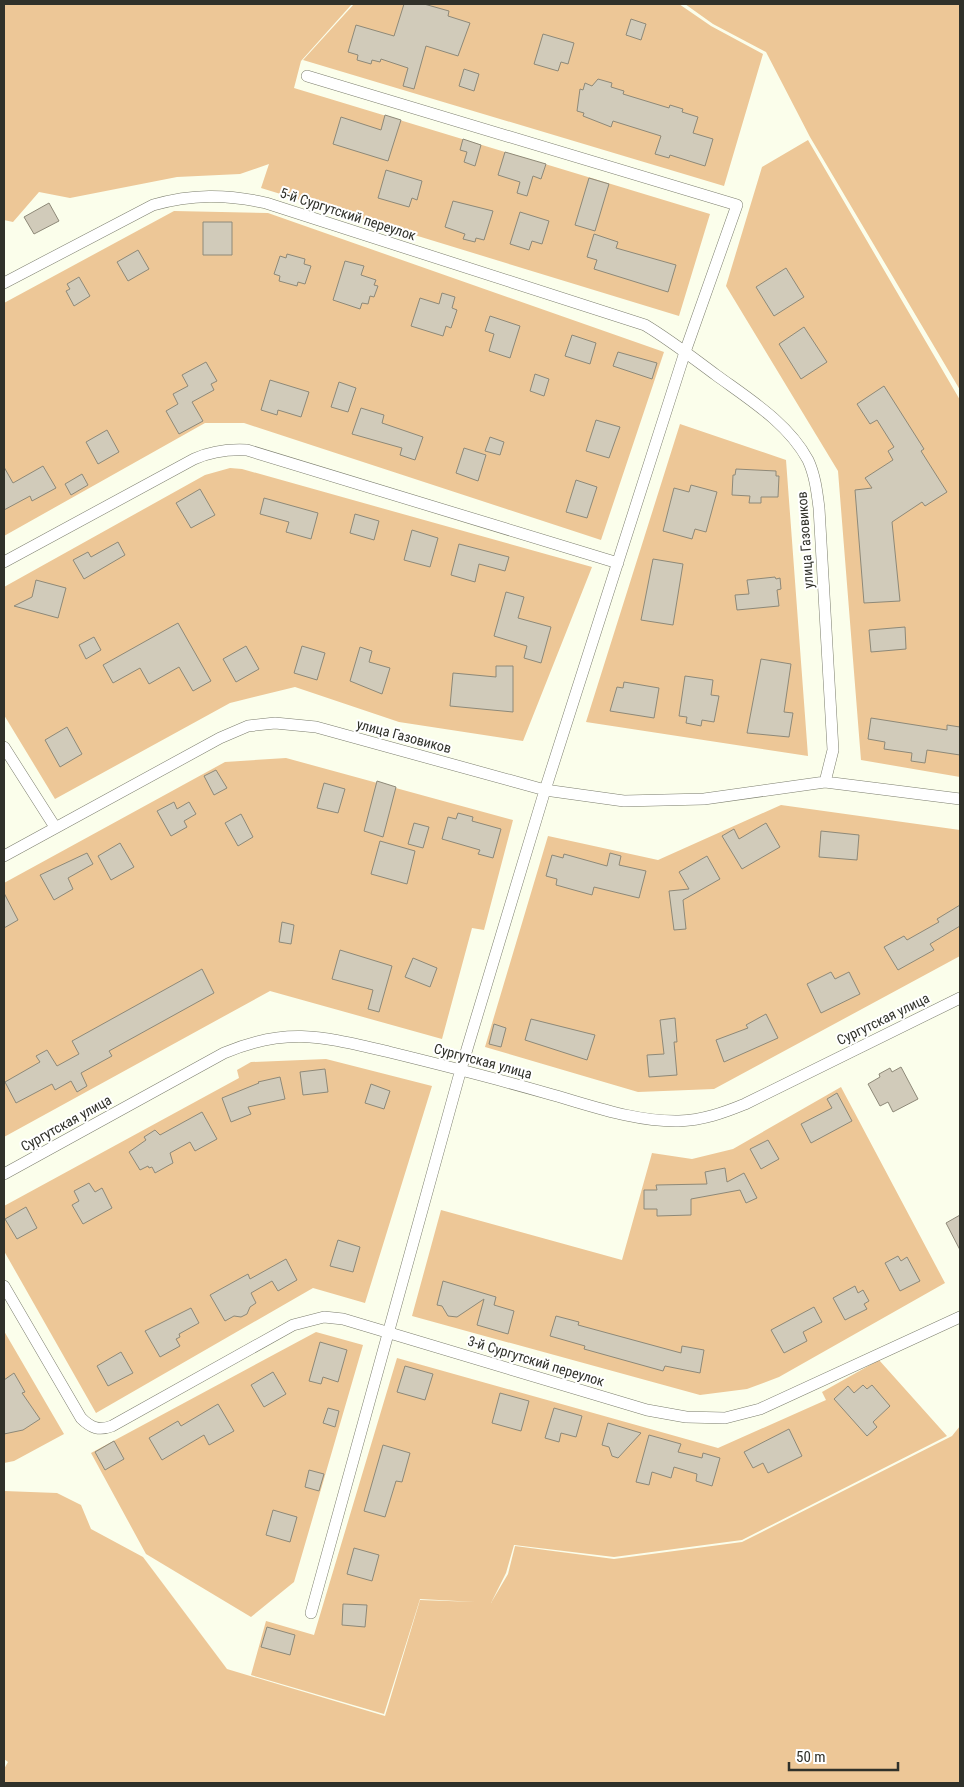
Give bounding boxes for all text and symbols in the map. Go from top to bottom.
street label: 5-й Сургутский переулок [278,184,418,244]
street label: улица Газовиков [794,491,816,589]
street label: улица Газовиков [355,716,453,756]
street label: Сургутская улица [834,990,932,1048]
street label: Сургутская улица [432,1040,534,1082]
street label: Сургутская улица [18,1092,114,1154]
street label: 3-й Сургутский переулок [466,1333,607,1389]
scale bar [789,1740,898,1772]
text: 50 m [796,1748,826,1766]

